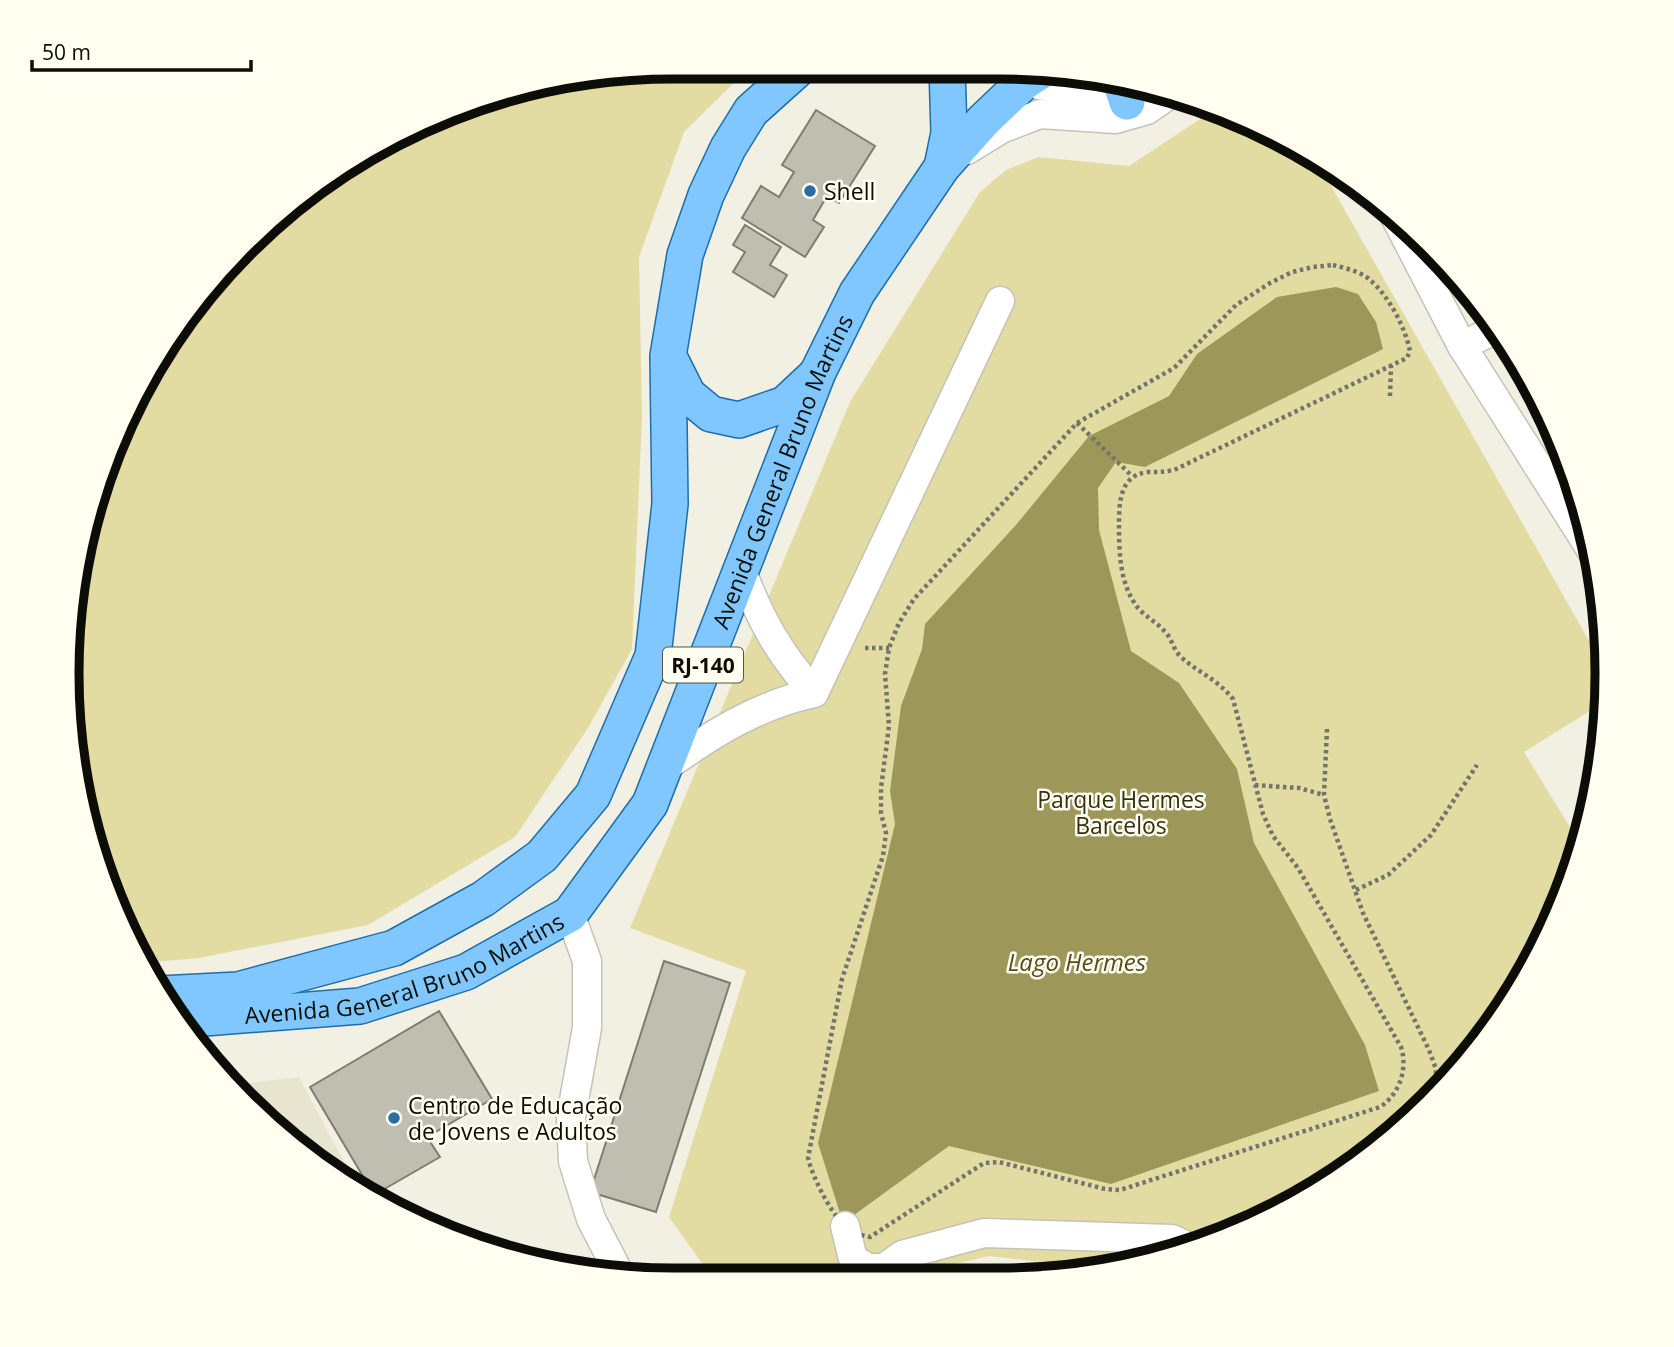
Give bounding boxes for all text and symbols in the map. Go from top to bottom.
scale bar [32,28,250,72]
text: 50 m [42,38,91,66]
place label: Shell [824,175,875,207]
marker: Shell [802,183,818,199]
street label: Avenida General Bruno Martins [704,309,860,633]
road number: RJ-140 [663,648,743,682]
park label: Parque Hermes Barcelos [1037,783,1205,841]
street label: Avenida General Bruno Martins [243,905,569,1031]
water label: Lago Hermes [1008,945,1146,978]
place label: Centro de Educação de Jovens e Adultos [408,1089,622,1147]
marker: Centro de Educação de Jovens e Adultos [386,1110,402,1126]

